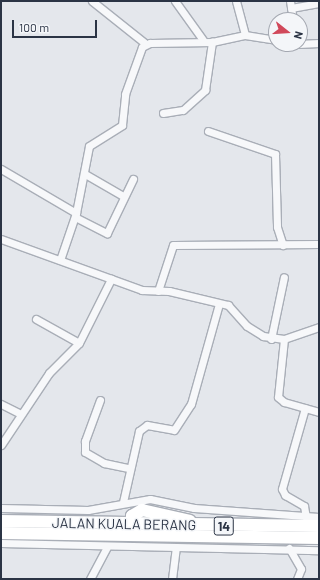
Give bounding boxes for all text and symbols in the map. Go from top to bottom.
scale bar [14,12,99,38]
north arrow [268,12,308,52]
text: 100 m [19,20,49,34]
text: N [292,30,306,41]
street label: JALAN KUALA BERANG [52,514,196,534]
road number: 14 [213,515,235,537]

